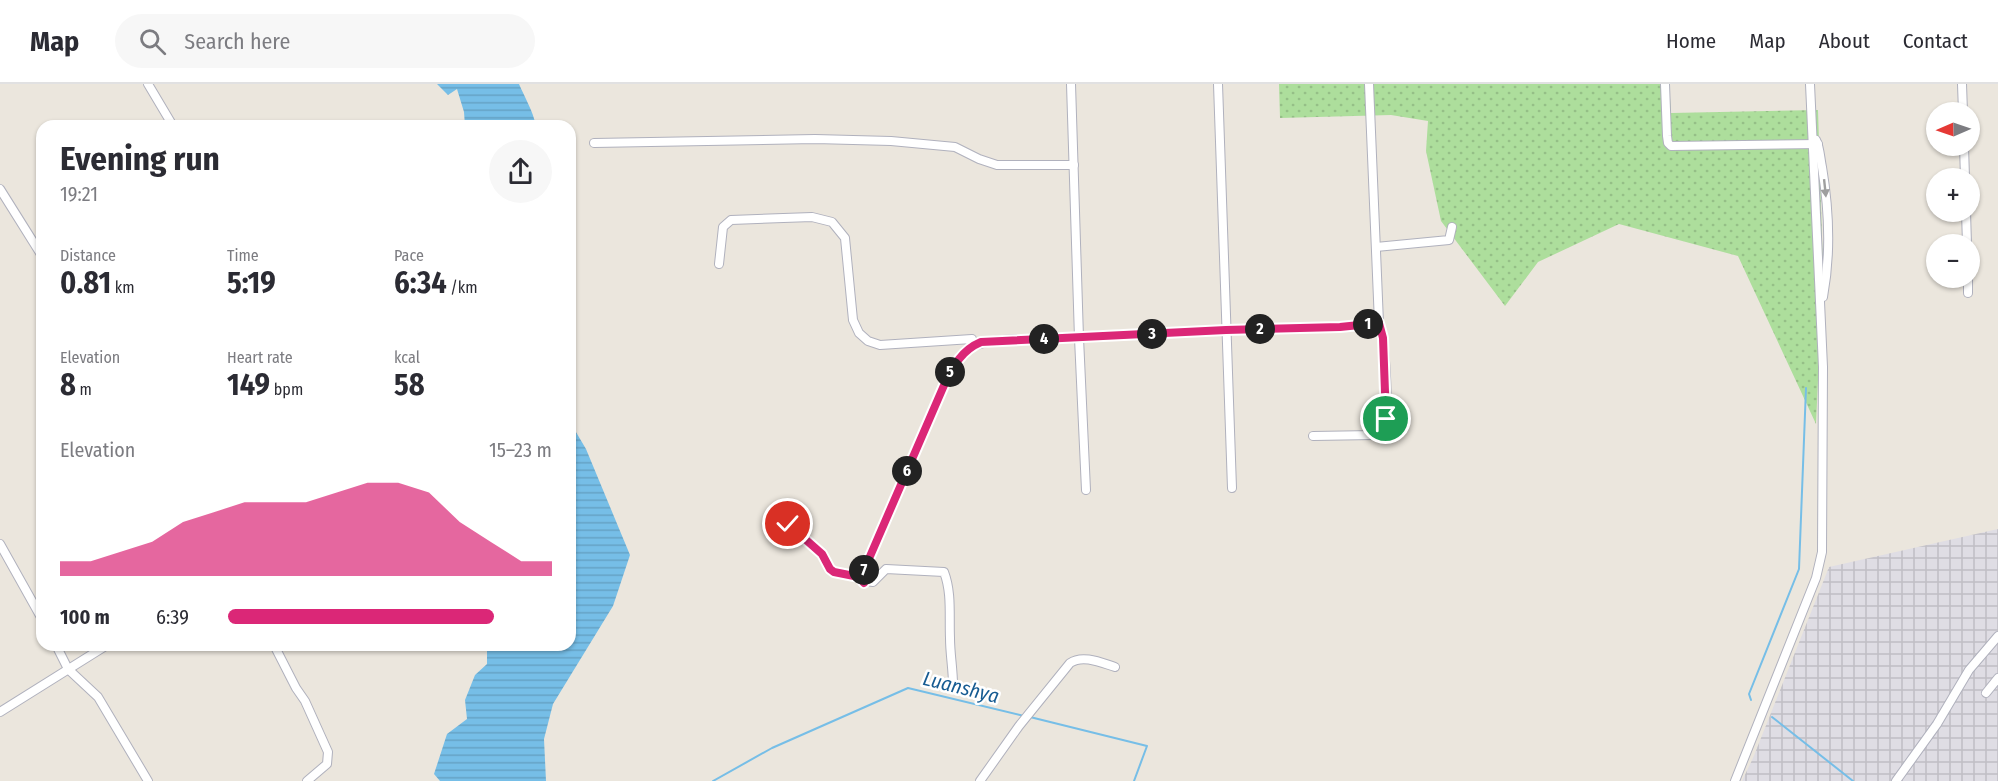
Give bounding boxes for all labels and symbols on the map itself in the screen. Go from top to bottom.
north arrow [1926,102,1980,156]
one-way arrow [1820,178,1830,197]
pin: 1 [1353,309,1383,339]
pin: 2 [1245,314,1275,344]
pin: 3 [1137,319,1167,349]
pin: 4 [1029,324,1059,354]
pin: 5 [935,357,965,387]
pin [1360,393,1411,444]
pin: 6 [892,456,922,486]
pin [762,498,813,549]
pin: 7 [849,555,879,585]
water label: Luanshya [920,666,1002,708]

